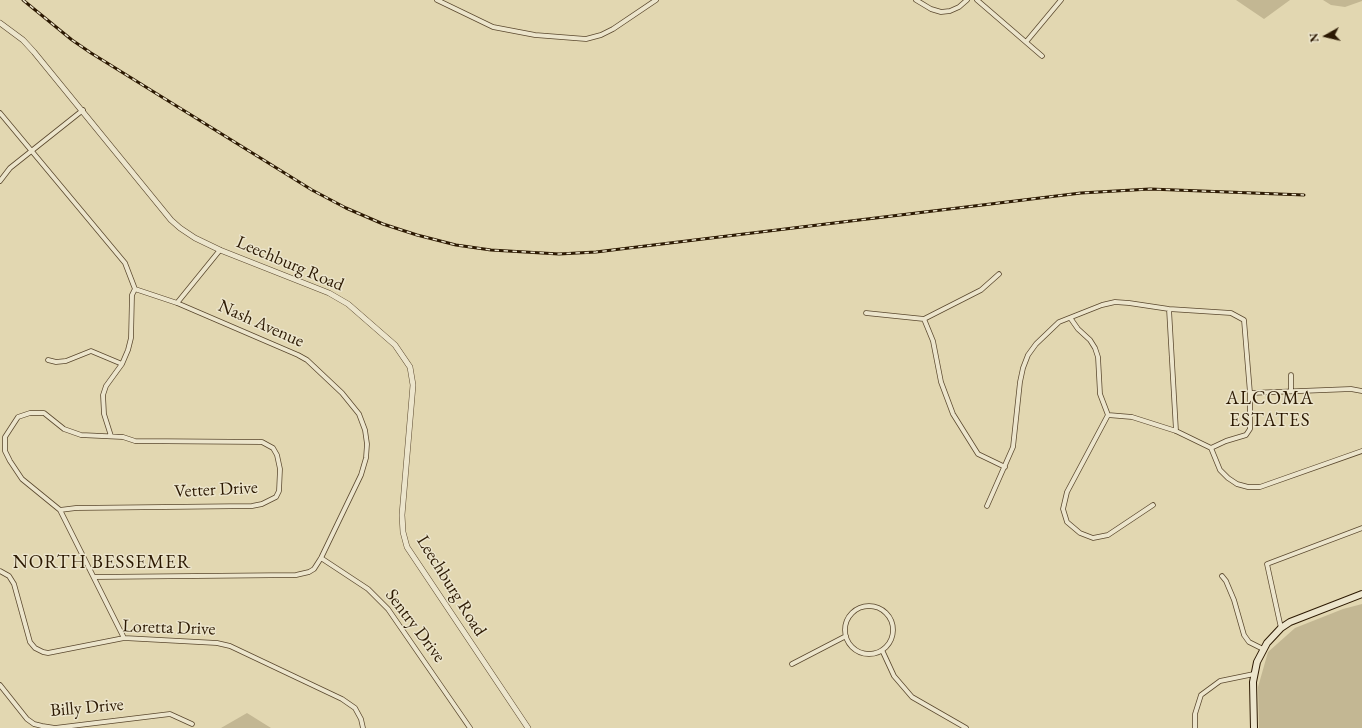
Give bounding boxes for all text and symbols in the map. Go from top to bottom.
north arrow [1306,16,1346,56]
text: N [1307,32,1322,43]
street label: Leechburg Road [233,232,347,296]
street label: Nash Avenue [215,295,307,353]
district label: ALCOMA ESTATES [1226,388,1314,432]
street label: Vetter Drive [174,477,258,503]
street label: Leechburg Road [411,532,491,640]
district label: NORTH BESSEMER [13,552,191,574]
street label: Sentry Drive [380,585,450,667]
street label: Loretta Drive [122,616,216,640]
street label: Billy Drive [49,694,125,722]

